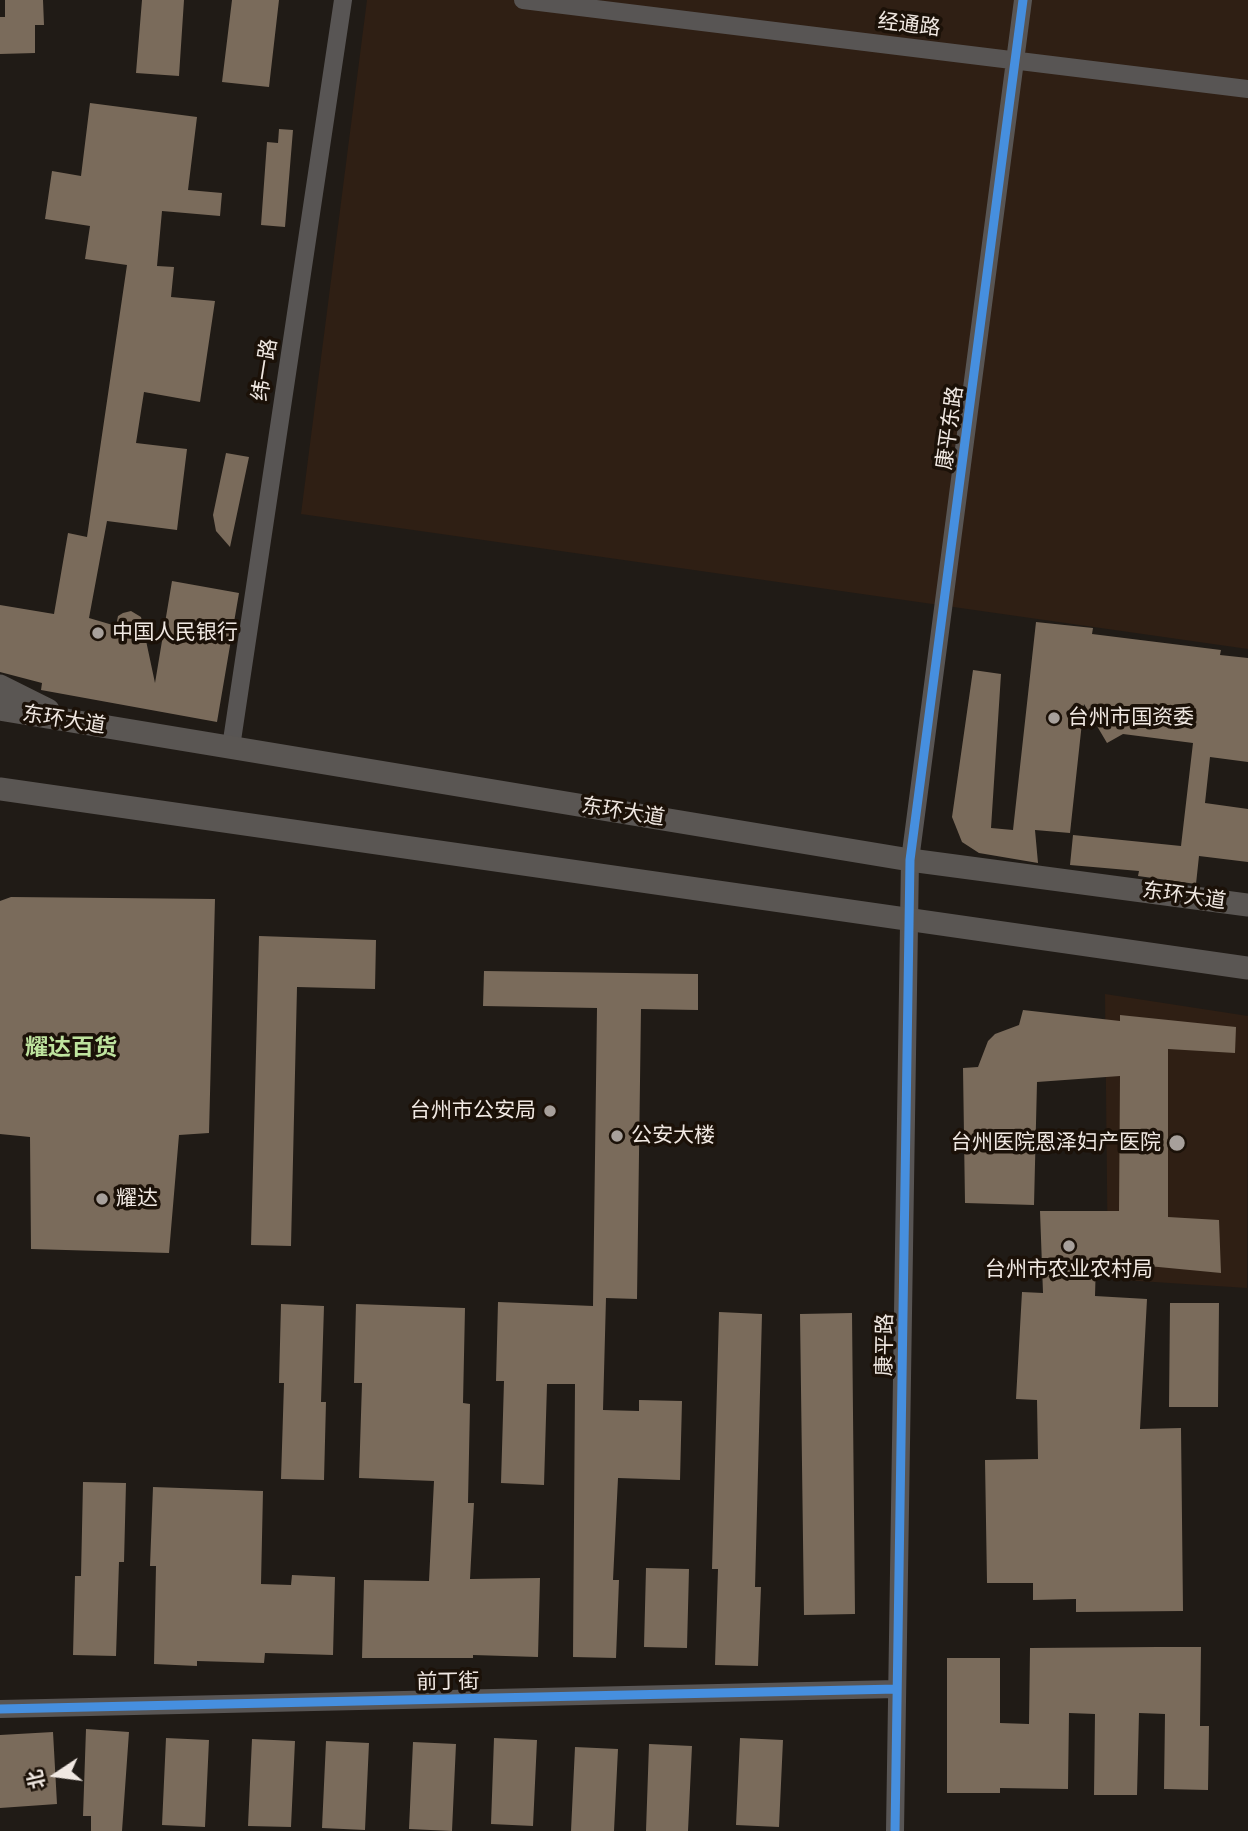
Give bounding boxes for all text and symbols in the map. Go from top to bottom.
street label: 经通路 [876,9,942,41]
street label: 纬一路 [248,337,282,403]
street label: 康平东路 [932,385,968,471]
place label: 中国人民银行 [112,620,238,646]
marker: 中国人民银行 [90,625,106,641]
street label: 东环大道 [21,701,107,739]
place label: 台州市国资委 [1068,705,1194,731]
marker: 台州市国资委 [1046,710,1062,726]
street label: 东环大道 [580,793,666,831]
street label: 东环大道 [1141,878,1227,914]
district label: 耀达百货 [25,1034,117,1062]
place label: 台州市公安局 [410,1098,536,1124]
marker: 台州市公安局 [542,1103,558,1119]
place label: 公安大楼 [631,1123,715,1149]
marker: 公安大楼 [609,1128,625,1144]
place label: 台州医院恩泽妇产医院 [951,1130,1161,1156]
marker: 台州医院恩泽妇产医院 [1167,1133,1187,1153]
place label: 耀达 [116,1186,158,1212]
marker: 耀达 [94,1191,110,1207]
marker: 台州市农业农村局 [1061,1238,1077,1254]
place label: 台州市农业农村局 [985,1257,1153,1283]
street label: 康平路 [872,1313,898,1377]
street label: 前丁街 [416,1669,480,1695]
north arrow [21,1740,91,1810]
text: 北 [23,1768,48,1791]

